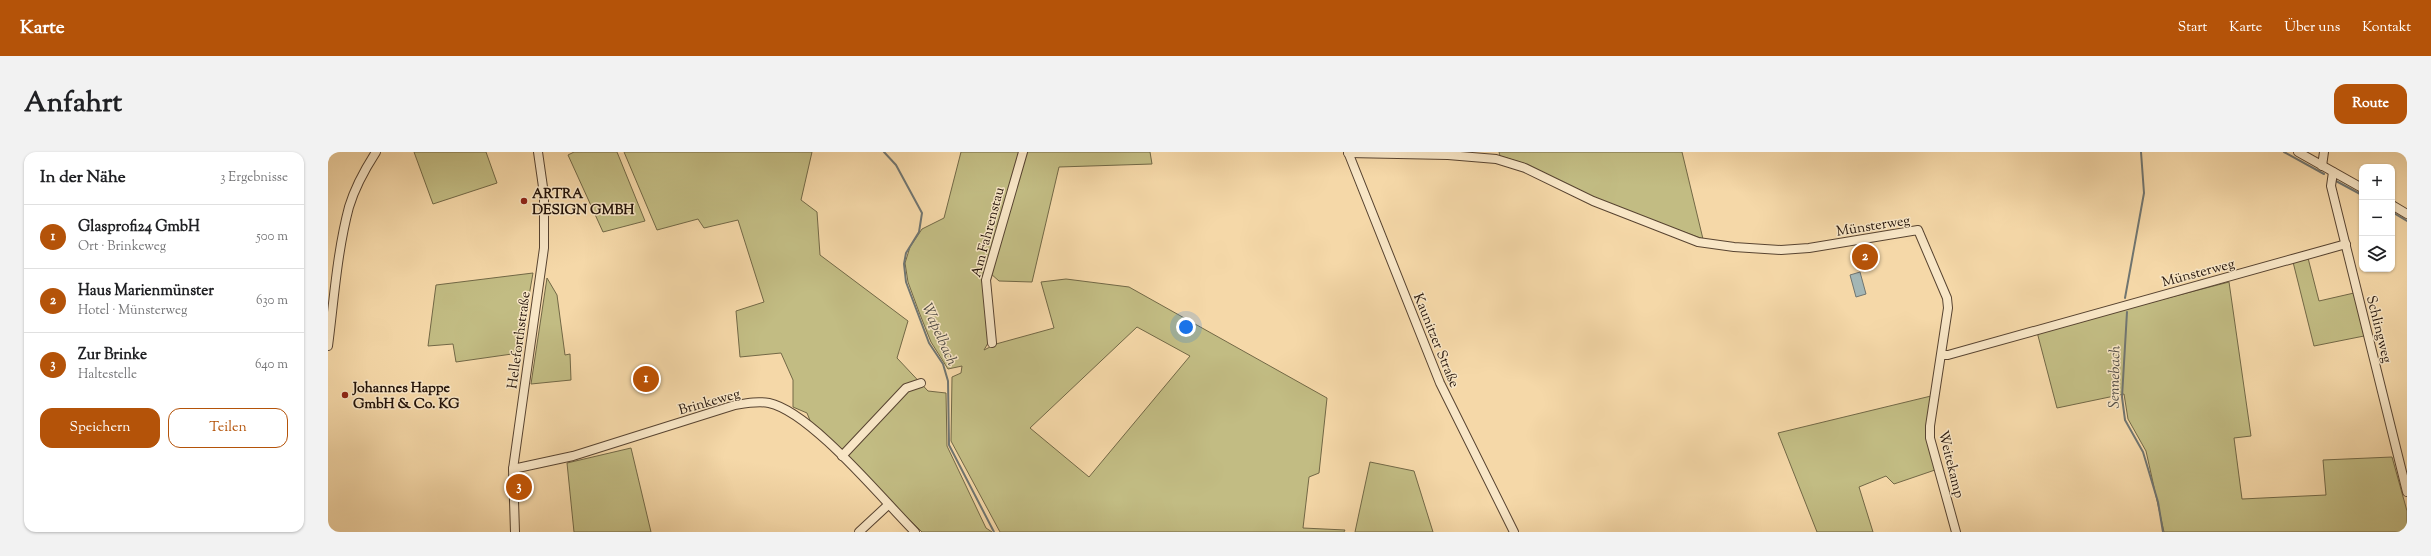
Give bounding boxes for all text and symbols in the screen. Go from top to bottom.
text: Karte [20,15,65,42]
text: Start [2178,18,2207,38]
text: Karte [2229,18,2262,38]
text: Über uns [2284,18,2340,38]
text: Kontakt [2362,18,2411,38]
text: Anfahrt [24,84,122,124]
button: Route [2334,84,2407,124]
map controls [2359,164,2395,272]
button: + [2359,164,2395,200]
text: In der Nähe [40,166,126,190]
text: 3 Ergebnisse [220,169,288,187]
place label: ARTRA DESIGN GMBH [532,185,635,221]
street label: Am Fahrenstau [967,185,1011,280]
marker: ARTRA DESIGN GMBH [519,196,529,206]
button: − [2359,200,2395,236]
street label: Münsterweg [1835,211,1912,243]
text: Glasprofi24 GmbH [78,217,200,238]
text: 1 [51,228,55,246]
text: 500 m [256,228,288,246]
button: layers [2359,236,2395,272]
text: Ort · Brinkeweg [78,238,166,256]
pin: 2 [1852,242,1878,272]
street label: Münsterweg [2160,255,2237,293]
text: Haus Marienmünster [78,281,214,302]
street label: Helleforthstraße [503,290,537,390]
street label: Kaunitzer Straße [1407,291,1463,391]
text: 2 [50,292,56,310]
text: 630 m [256,292,288,310]
street label: Schlingweg [2360,294,2396,366]
water label: Wapelbach [916,300,962,370]
text: Hotel · Münsterweg [78,302,187,320]
your location [1176,317,1196,337]
text: Zur Brinke [78,345,147,366]
water label: Sennebach [2104,345,2127,409]
text: 3 [50,356,56,374]
text: 640 m [255,356,288,374]
pin: 1 [633,364,659,394]
text: Haltestelle [78,366,137,384]
place label: Johannes Happe GmbH & Co. KG [352,379,460,415]
street label: Brinkeweg [676,385,743,421]
marker: Johannes Happe GmbH & Co. KG [340,390,350,400]
button: Speichern [40,408,160,448]
button: Teilen [168,408,288,448]
street label: Weitekamp [1932,429,1968,501]
pin: 3 [506,472,532,502]

